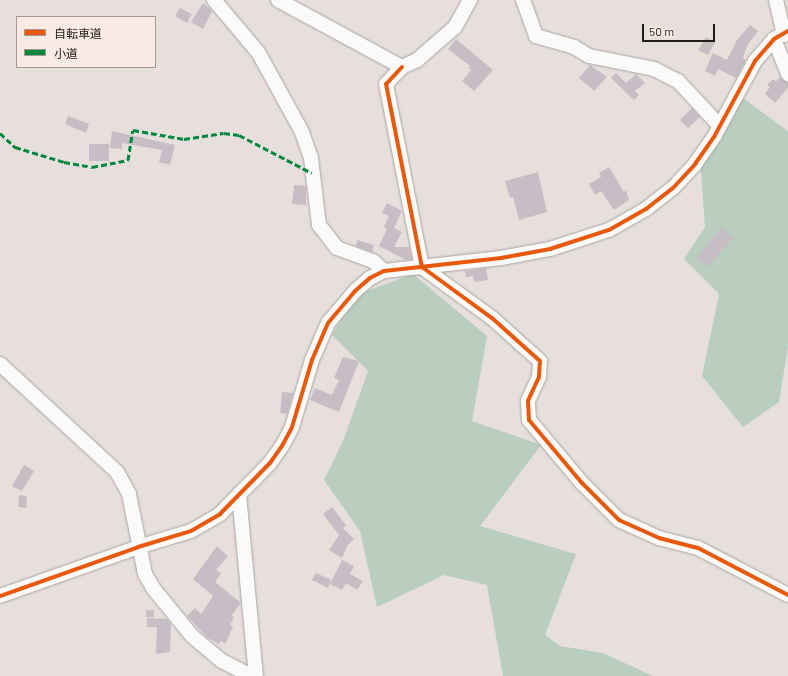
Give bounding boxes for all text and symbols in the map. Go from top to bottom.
legend [16,16,156,68]
scale bar [644,16,717,42]
text: 50 m [649,24,674,38]
text: 自転車道 [54,26,102,40]
text: 小道 [54,46,78,60]

